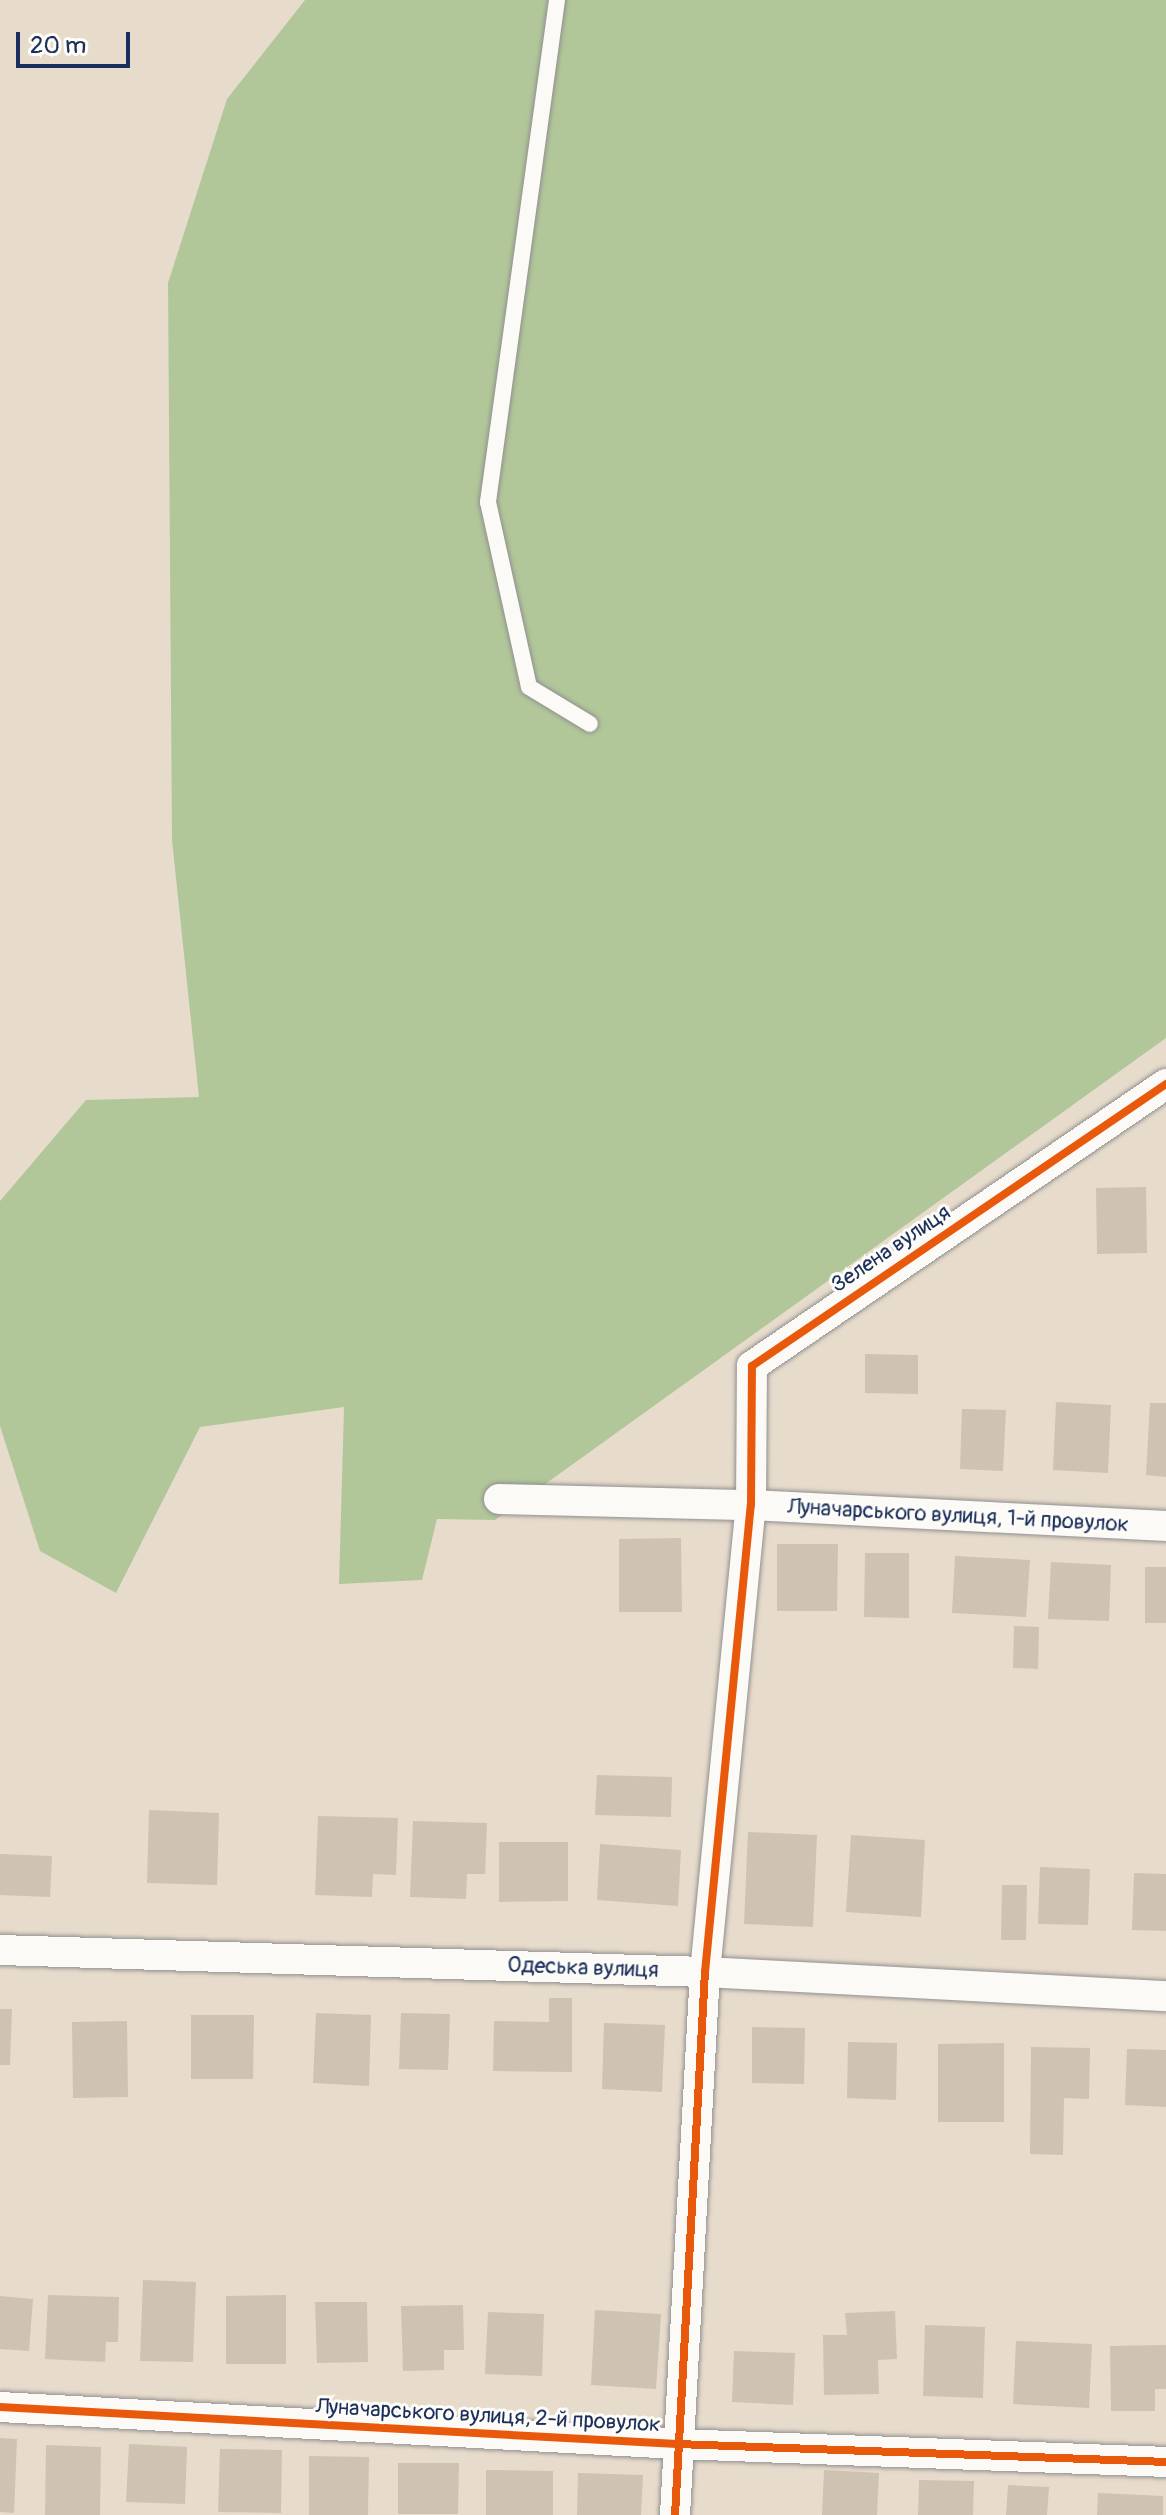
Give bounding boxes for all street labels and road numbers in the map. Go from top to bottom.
street label: Зелена вулиця [826,1199,956,1299]
street label: Луначарського вулиця, 1-й провулок [787,1494,1129,1538]
street label: Одеська вулиця [507,1952,659,1984]
street label: Луначарського вулиця, 2-й провулок [315,2394,661,2438]

